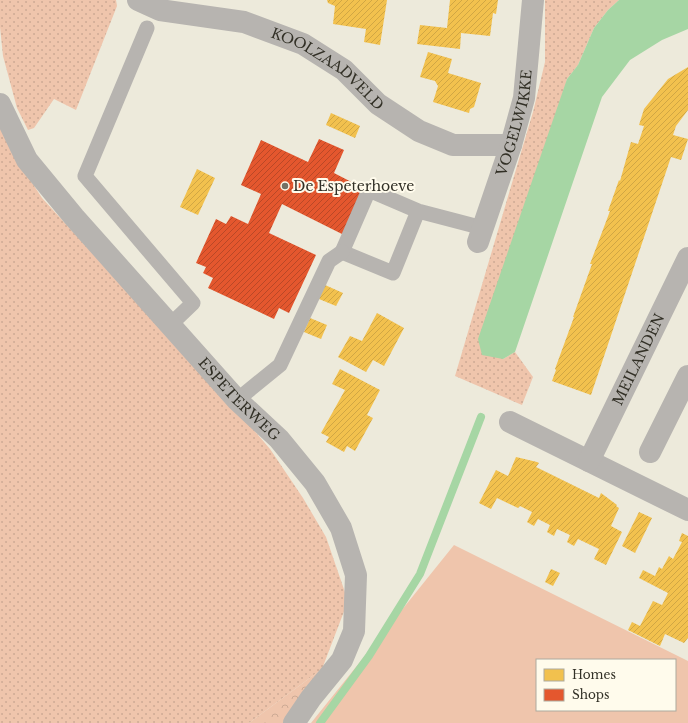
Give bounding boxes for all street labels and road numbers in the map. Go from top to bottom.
street label: KOOLZAADVELD [269,24,388,114]
street label: VOGELWIKKE [492,69,536,179]
street label: MEILANDEN [609,310,669,408]
street label: ESPETERWEG [194,354,284,445]

